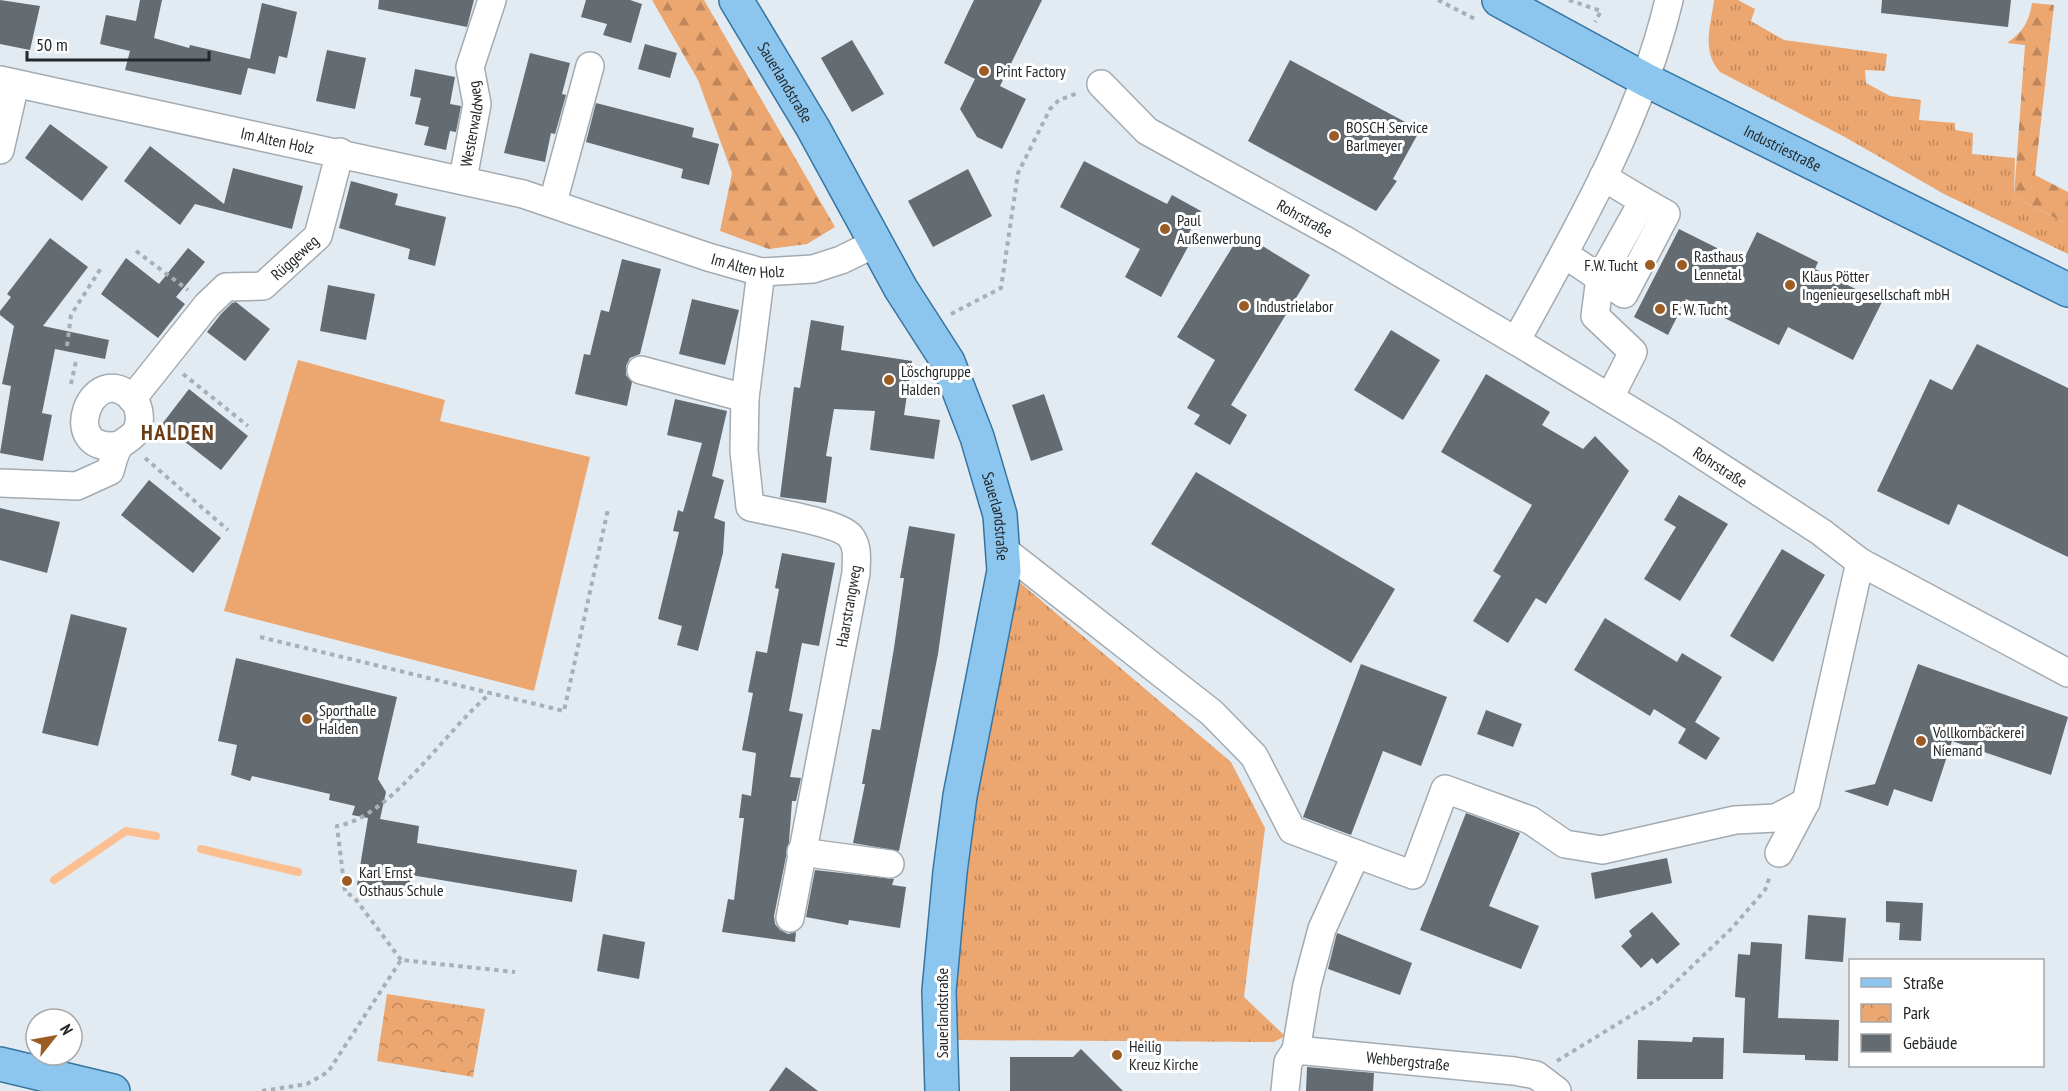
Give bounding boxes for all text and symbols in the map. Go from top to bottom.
scale bar [27,24,208,62]
text: 50 m [36,33,68,56]
street label: Sauerlandstraße [754,38,817,126]
place label: Print Factory [996,61,1066,81]
marker: Print Factory [977,64,991,78]
street label: Westerwaldweg [455,79,487,168]
place label: BOSCH Service Barlmeyer [1346,117,1428,155]
street label: Industriestraße [1741,120,1825,176]
street label: Im Alten Holz [239,123,316,158]
marker: BOSCH Service Barlmeyer [1327,129,1341,143]
street label: Rohrstraße [1274,195,1336,241]
place label: Paul Außenwerbung [1177,210,1261,248]
marker: Paul Außenwerbung [1158,222,1172,236]
street label: Rüggeweg [266,231,323,284]
place label: Rasthaus Lennetal [1694,246,1744,284]
street label: Im Alten Holz [709,248,785,282]
place label: F.W. Tucht [1584,255,1639,275]
marker: F.W. Tucht [1643,258,1657,272]
marker: Rasthaus Lennetal [1675,258,1689,272]
place label: Klaus Pötter Ingenieurgesellschaft mbH [1802,266,1950,304]
marker: Klaus Pötter Ingenieurgesellschaft mbH [1783,278,1797,292]
place label: Industrielabor [1256,296,1334,316]
marker: Industrielabor [1237,299,1251,313]
place label: F. W. Tucht [1672,299,1729,319]
marker: F. W. Tucht [1653,302,1667,316]
place label: Löschgruppe Halden [901,361,971,399]
marker: Löschgruppe Halden [882,373,896,387]
district label: HALDEN [141,418,215,446]
street label: Rohrstraße [1690,442,1751,492]
street label: Sauerlandstraße [978,469,1013,561]
street label: Haarstrangweg [831,563,865,649]
place label: Sporthalle Halden [319,700,376,738]
marker: Sporthalle Halden [300,712,314,726]
place label: Vollkornbäckerei Niemand [1932,722,2025,760]
marker: Vollkornbäckerei Niemand [1914,734,1928,748]
place label: Karl Ernst Osthaus Schule [359,862,444,900]
marker: Karl Ernst Osthaus Schule [340,874,354,888]
legend [1849,959,2044,1067]
street label: Sauerlandstraße [932,968,952,1058]
text: Straße [1903,971,1944,994]
text: Park [1903,1001,1930,1024]
north arrow [24,1007,84,1067]
text: N [56,1020,78,1038]
text: Gebäude [1903,1031,1957,1054]
place label: Heilig Kreuz Kirche [1129,1036,1198,1074]
street label: Wehbergstraße [1365,1047,1451,1075]
marker: Heilig Kreuz Kirche [1110,1048,1124,1062]

